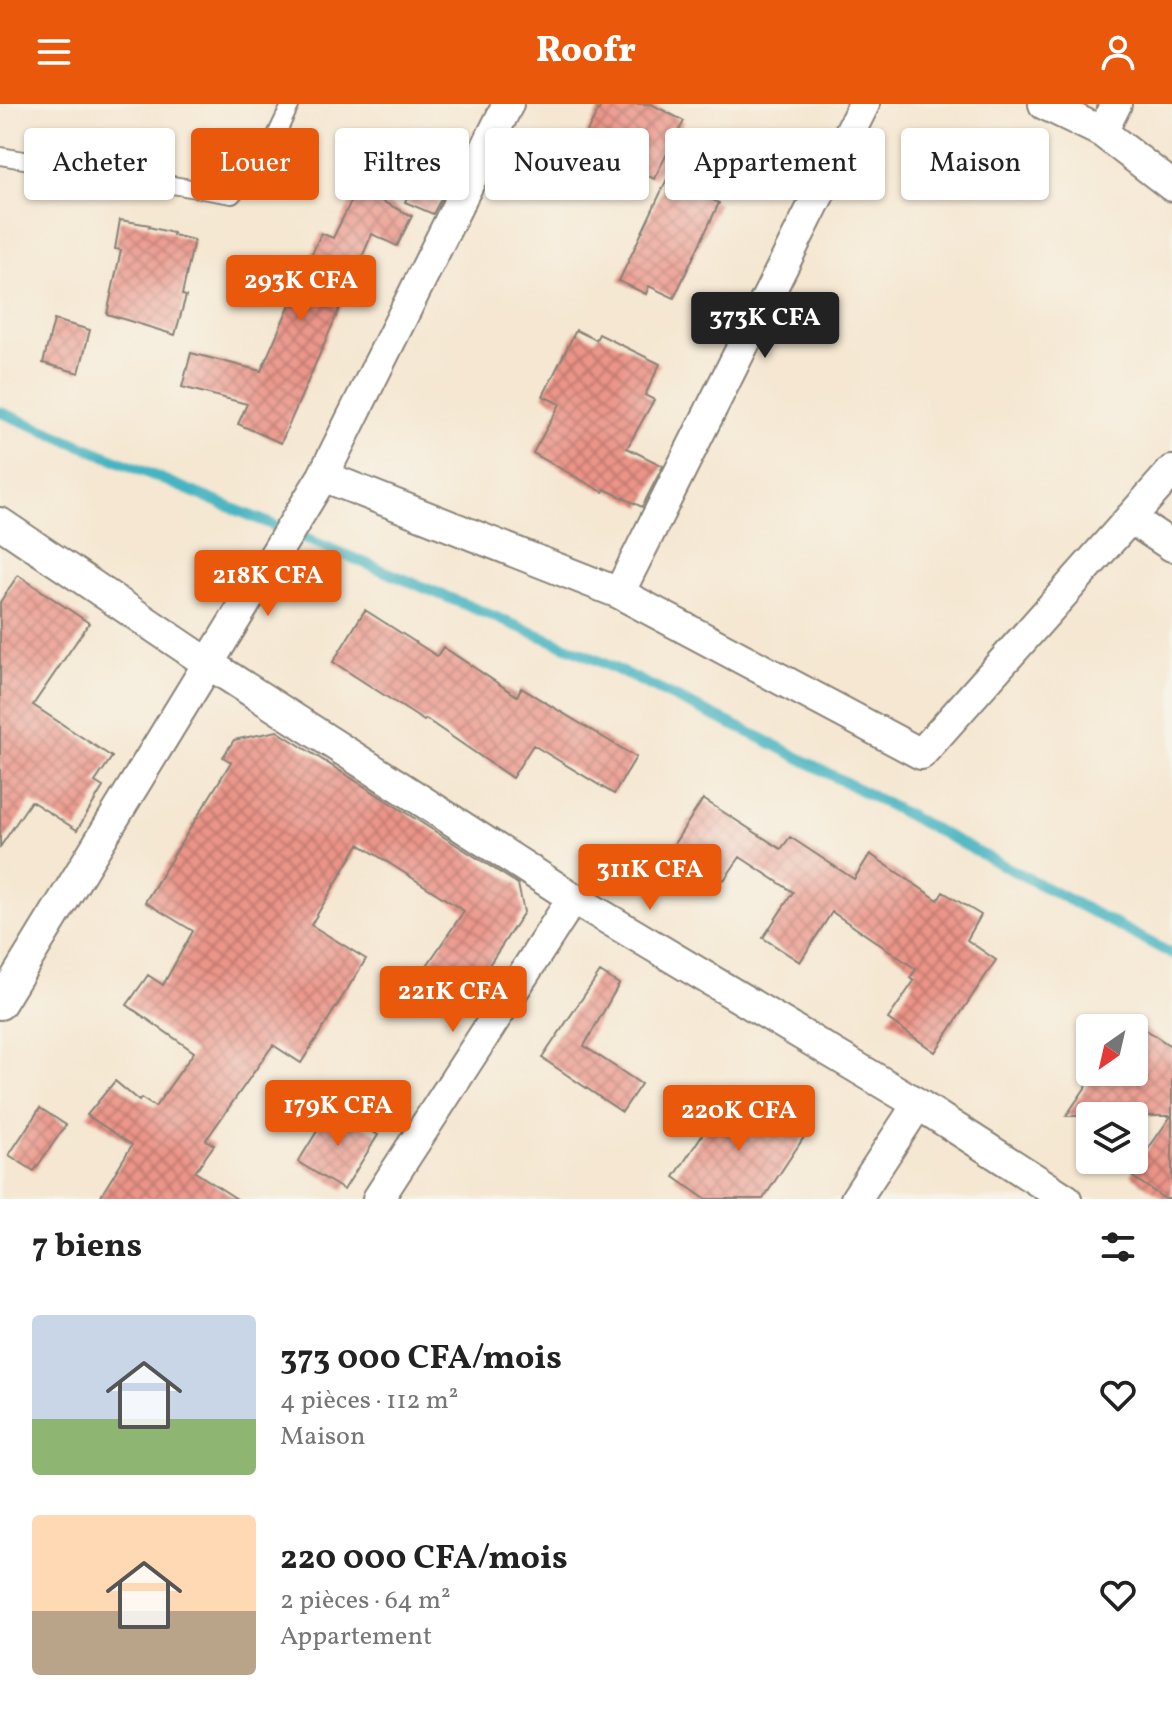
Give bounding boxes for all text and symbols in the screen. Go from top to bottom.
text: Roofr [536,27,636,77]
icon: menu [32,30,76,74]
icon: person [1096,30,1140,74]
chip: Acheter [24,128,175,200]
chip: Louer [191,128,319,200]
chip: Filtres [335,128,469,200]
chip: Nouveau [485,128,649,200]
chip: Appartement [665,128,885,200]
chip: Maison [901,128,1049,200]
pin: 293K CFA [218,255,384,323]
text: 293K CFA [244,263,358,299]
pin: 373K CFA [682,292,848,360]
text: 373K CFA [709,300,821,336]
pin: 218K CFA [185,550,351,618]
text: 218K CFA [212,558,324,594]
pin: 311K CFA [567,844,733,912]
text: 311K CFA [596,852,704,888]
pin: 221K CFA [370,966,536,1034]
text: 221K CFA [398,974,508,1010]
north arrow [1076,1014,1148,1086]
map controls [1076,1014,1148,1174]
pin: 179K CFA [255,1080,421,1148]
pin: 220K CFA [656,1085,822,1153]
text: 179K CFA [283,1088,393,1124]
text: 220K CFA [681,1093,797,1129]
button: layers [1076,1102,1148,1174]
text: 7 biens [32,1224,142,1271]
icon: filters [1096,1225,1140,1269]
text: 373 000 CFA/mois [280,1336,562,1383]
icon: home [96,1347,192,1443]
icon: heart [1096,1373,1140,1417]
text: 4 pièces · 112 m² [280,1383,458,1419]
text: Maison [280,1419,365,1455]
text: 220 000 CFA/mois [280,1536,568,1583]
icon: home [96,1547,192,1643]
icon: heart [1096,1573,1140,1617]
text: 2 pièces · 64 m² [280,1583,451,1619]
text: Appartement [280,1619,432,1655]

